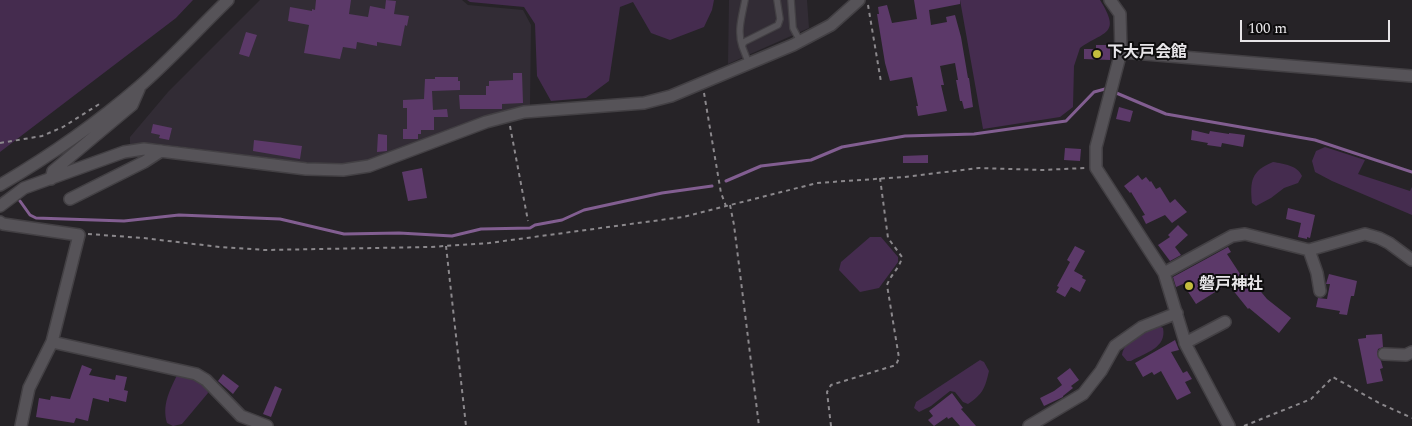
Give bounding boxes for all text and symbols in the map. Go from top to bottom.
scale bar [1242,10,1392,42]
text: 100 m [1248,17,1287,40]
place label: 下大戸会館 [1107,44,1187,64]
marker: 下大戸会館 [1091,48,1103,60]
place label: 磐戸神社 [1199,276,1263,296]
marker: 磐戸神社 [1183,280,1195,292]

